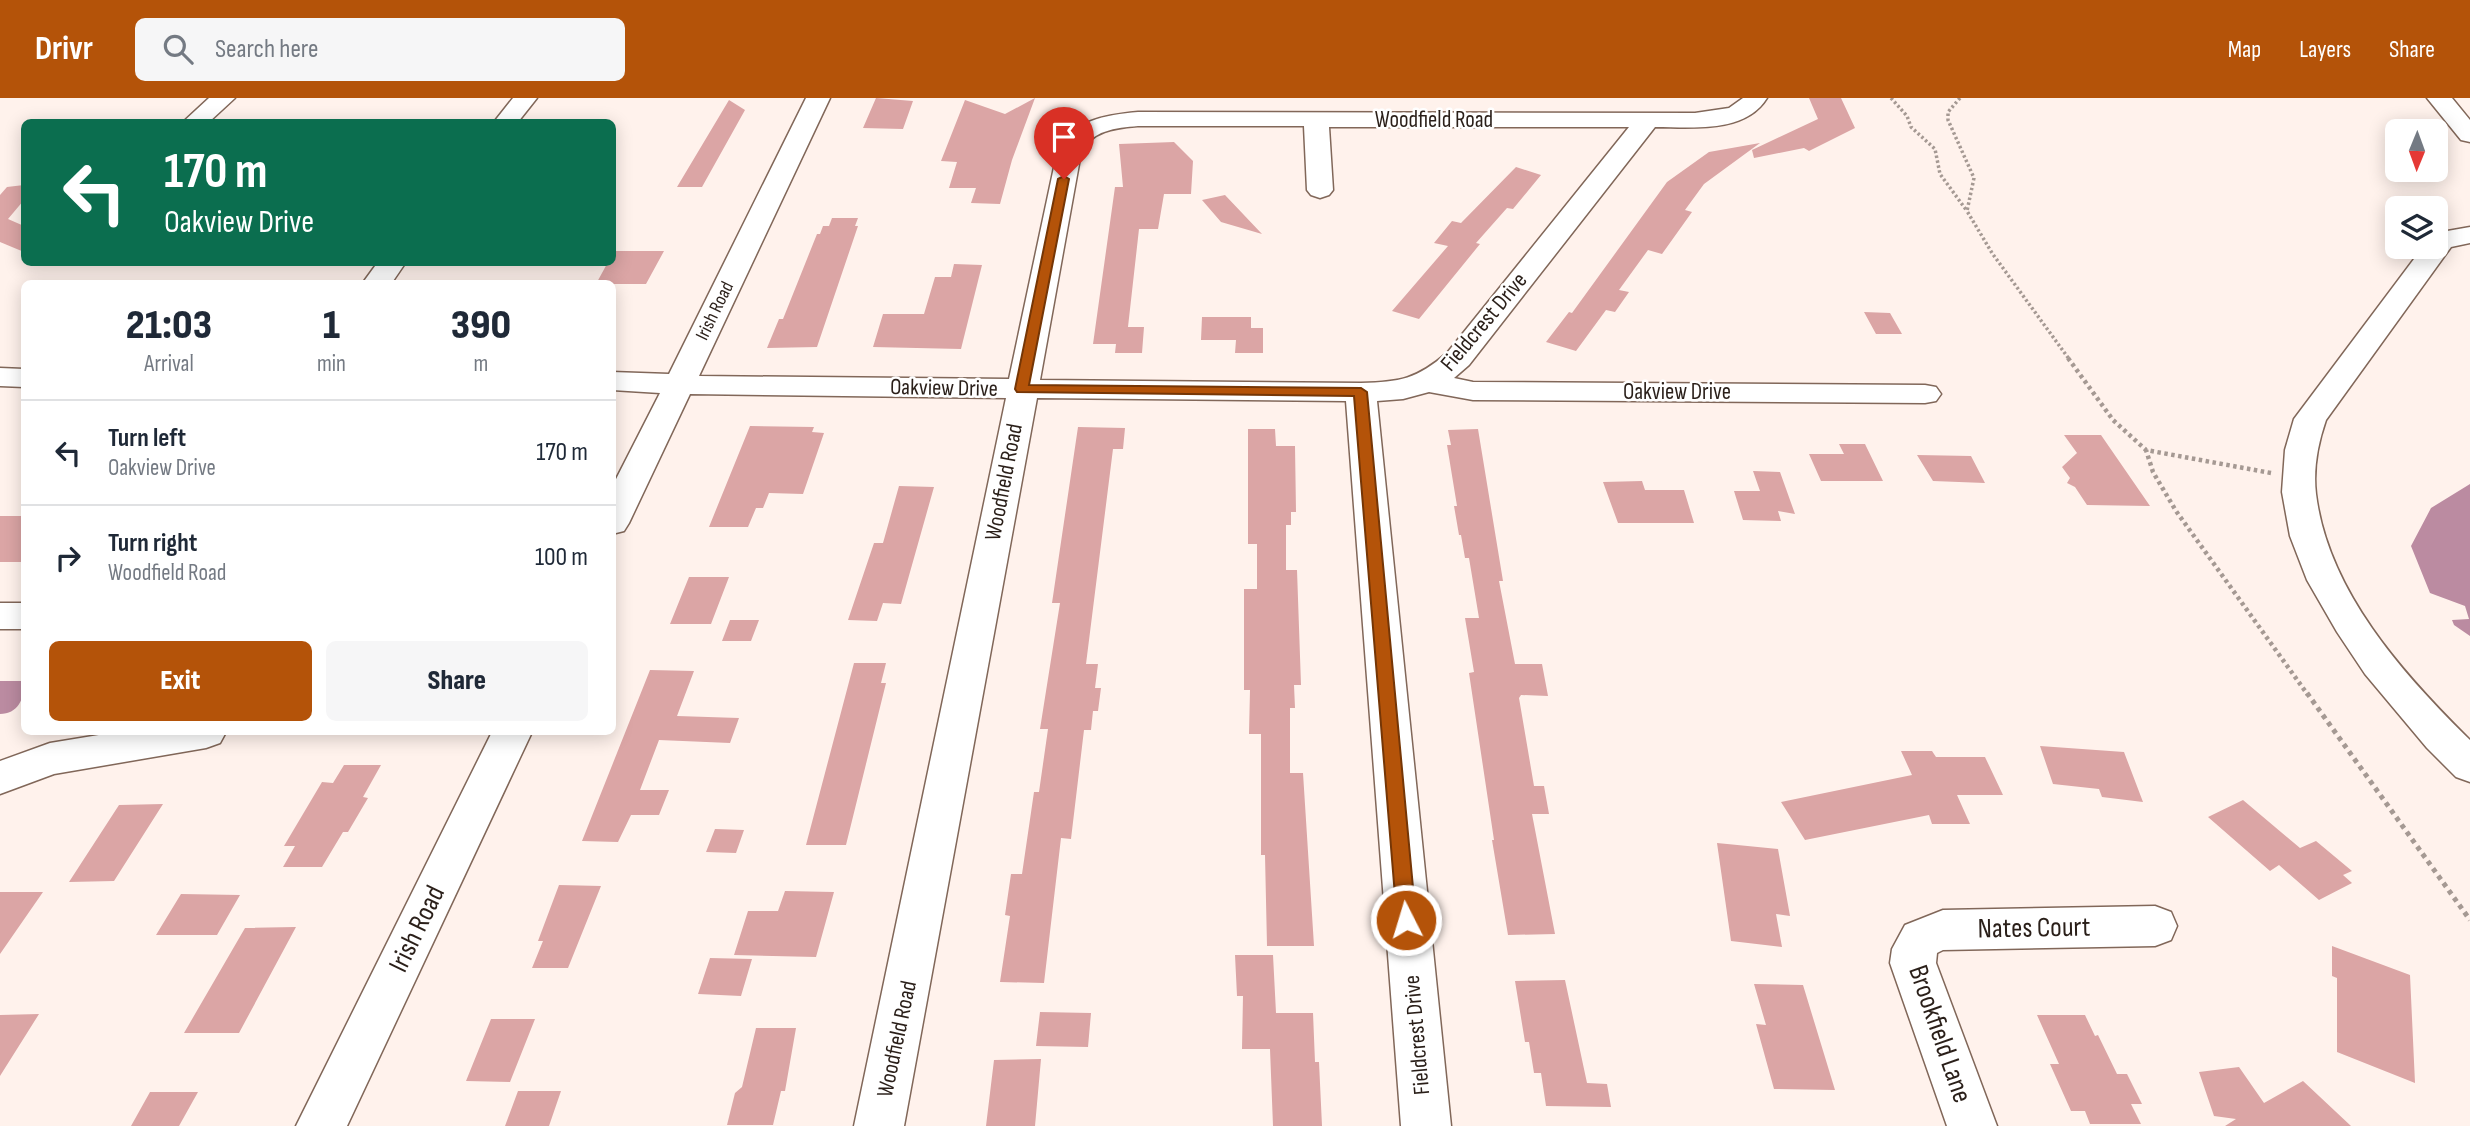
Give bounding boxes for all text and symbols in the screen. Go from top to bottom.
search box [135,18,625,81]
text: Drivr [35,29,93,69]
icon: search [159,30,197,68]
text: Search here [215,34,318,65]
text: Map [2228,35,2261,64]
text: Layers [2299,35,2351,64]
text: Share [2389,35,2435,64]
street label: Woodfield Road [1375,106,1493,134]
pin [1034,107,1094,179]
icon: arrive [1045,118,1083,156]
north arrow [2385,119,2448,182]
map controls [2385,119,2448,259]
text: 170 m [164,143,268,202]
icon: left [49,147,140,238]
button: layers [2385,196,2448,259]
text: Oakview Drive [164,203,314,242]
street label: Fieldcrest Drive [1435,267,1533,377]
street label: Irish Road [691,278,739,344]
text: 21:03 [126,300,212,351]
text: 1 [323,300,340,351]
text: 390 [451,300,511,351]
text: Arrival [144,350,194,378]
text: min [317,350,346,378]
text: m [473,350,488,378]
street label: Oakview Drive [890,373,998,403]
street label: Oakview Drive [1623,378,1731,406]
street label: Woodfield Road [979,421,1029,543]
text: Turn left [108,423,186,454]
icon: left [49,434,87,472]
text: 170 m [536,437,588,468]
text: Oakview Drive [108,454,216,482]
text: Turn right [108,528,197,559]
icon: right [49,539,87,577]
text: 100 m [535,542,588,573]
text: Woodfield Road [108,559,226,587]
button: Exit [49,641,312,721]
button: Share [326,641,588,721]
street label: Irish Road [382,880,452,978]
position arrow [1369,883,1443,957]
street label: Nates Court [1977,911,2091,945]
street label: Brookfield Lane [1901,961,1979,1107]
street label: Fieldcrest Drive [1398,974,1436,1096]
street label: Woodfield Road [871,978,923,1100]

